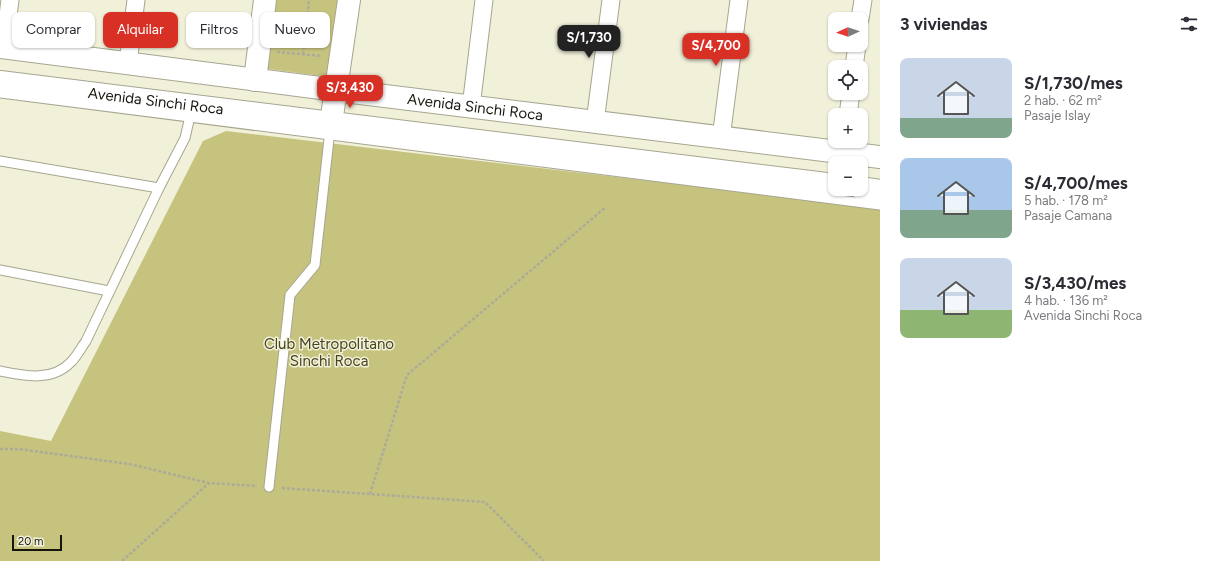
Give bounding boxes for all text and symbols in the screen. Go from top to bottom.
chip: Comprar [12,12,95,48]
chip: Alquilar [103,12,178,48]
chip: Filtros [186,12,252,48]
chip: Nuevo [260,12,330,48]
north arrow [828,12,868,52]
map controls [828,12,868,196]
icon: filters [1178,13,1200,35]
text: 3 viviendas [900,14,987,34]
pin: S/1,730 [552,25,626,59]
text: S/1,730 [566,30,612,45]
pin: S/4,700 [679,33,753,67]
text: S/4,700 [691,38,741,53]
button: locate [828,60,868,100]
text: S/1,730/mes [1024,73,1123,93]
icon: home [932,74,980,122]
pin: S/3,430 [313,75,387,109]
text: S/3,430 [326,80,374,95]
street label: Avenida Sinchi Roca [87,84,225,119]
street label: Avenida Sinchi Roca [406,90,544,124]
text: 2 hab. · 62 m² [1024,93,1102,108]
button: + [828,108,868,148]
text: Pasaje Islay [1024,108,1090,123]
button: − [828,156,868,196]
text: S/4,700/mes [1024,173,1128,193]
icon: home [932,174,980,222]
text: 5 hab. · 178 m² [1024,193,1108,208]
text: Pasaje Camana [1024,208,1112,223]
text: S/3,430/mes [1024,273,1126,293]
icon: home [932,274,980,322]
text: 4 hab. · 136 m² [1024,293,1108,308]
text: Avenida Sinchi Roca [1024,308,1142,323]
park label: Club Metropolitano Sinchi Roca [264,335,394,370]
scale bar [12,533,62,552]
text: 20 m [18,535,43,548]

